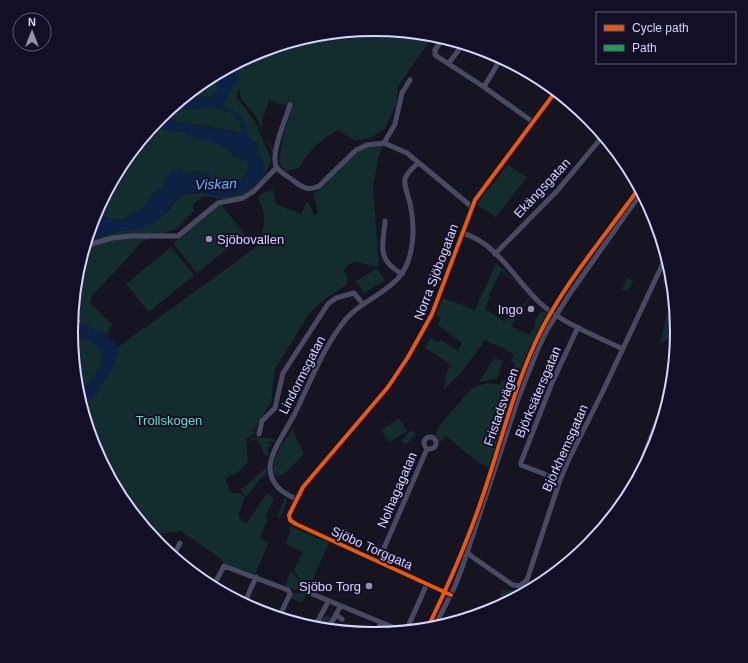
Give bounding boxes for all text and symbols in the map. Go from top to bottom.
north arrow [12,12,52,52]
legend [596,12,736,64]
text: N [28,16,36,28]
text: Cycle path [632,21,689,35]
text: Path [632,41,657,55]
street label: Ekängsgatan [511,155,573,221]
water label: Viskan [195,175,237,193]
street label: Norra Sjöbogatan [411,222,461,322]
place label: Sjöbovallen [217,232,284,247]
marker: Sjöbovallen [204,234,214,244]
place label: Ingo [498,302,523,317]
marker: Ingo [526,304,536,314]
street label: Lindormsgatan [276,333,328,417]
street label: Björksätersgatan [512,344,564,440]
street label: Fristadsvägen [481,366,521,448]
street label: Björkhemsgatan [539,402,591,494]
park label: Trollskogen [136,413,202,428]
street label: Nolhagagatan [374,450,420,530]
street label: Sjöbo Torggata [329,523,416,573]
place label: Sjöbo Torg [299,579,361,594]
marker: Sjöbo Torg [364,581,374,591]

